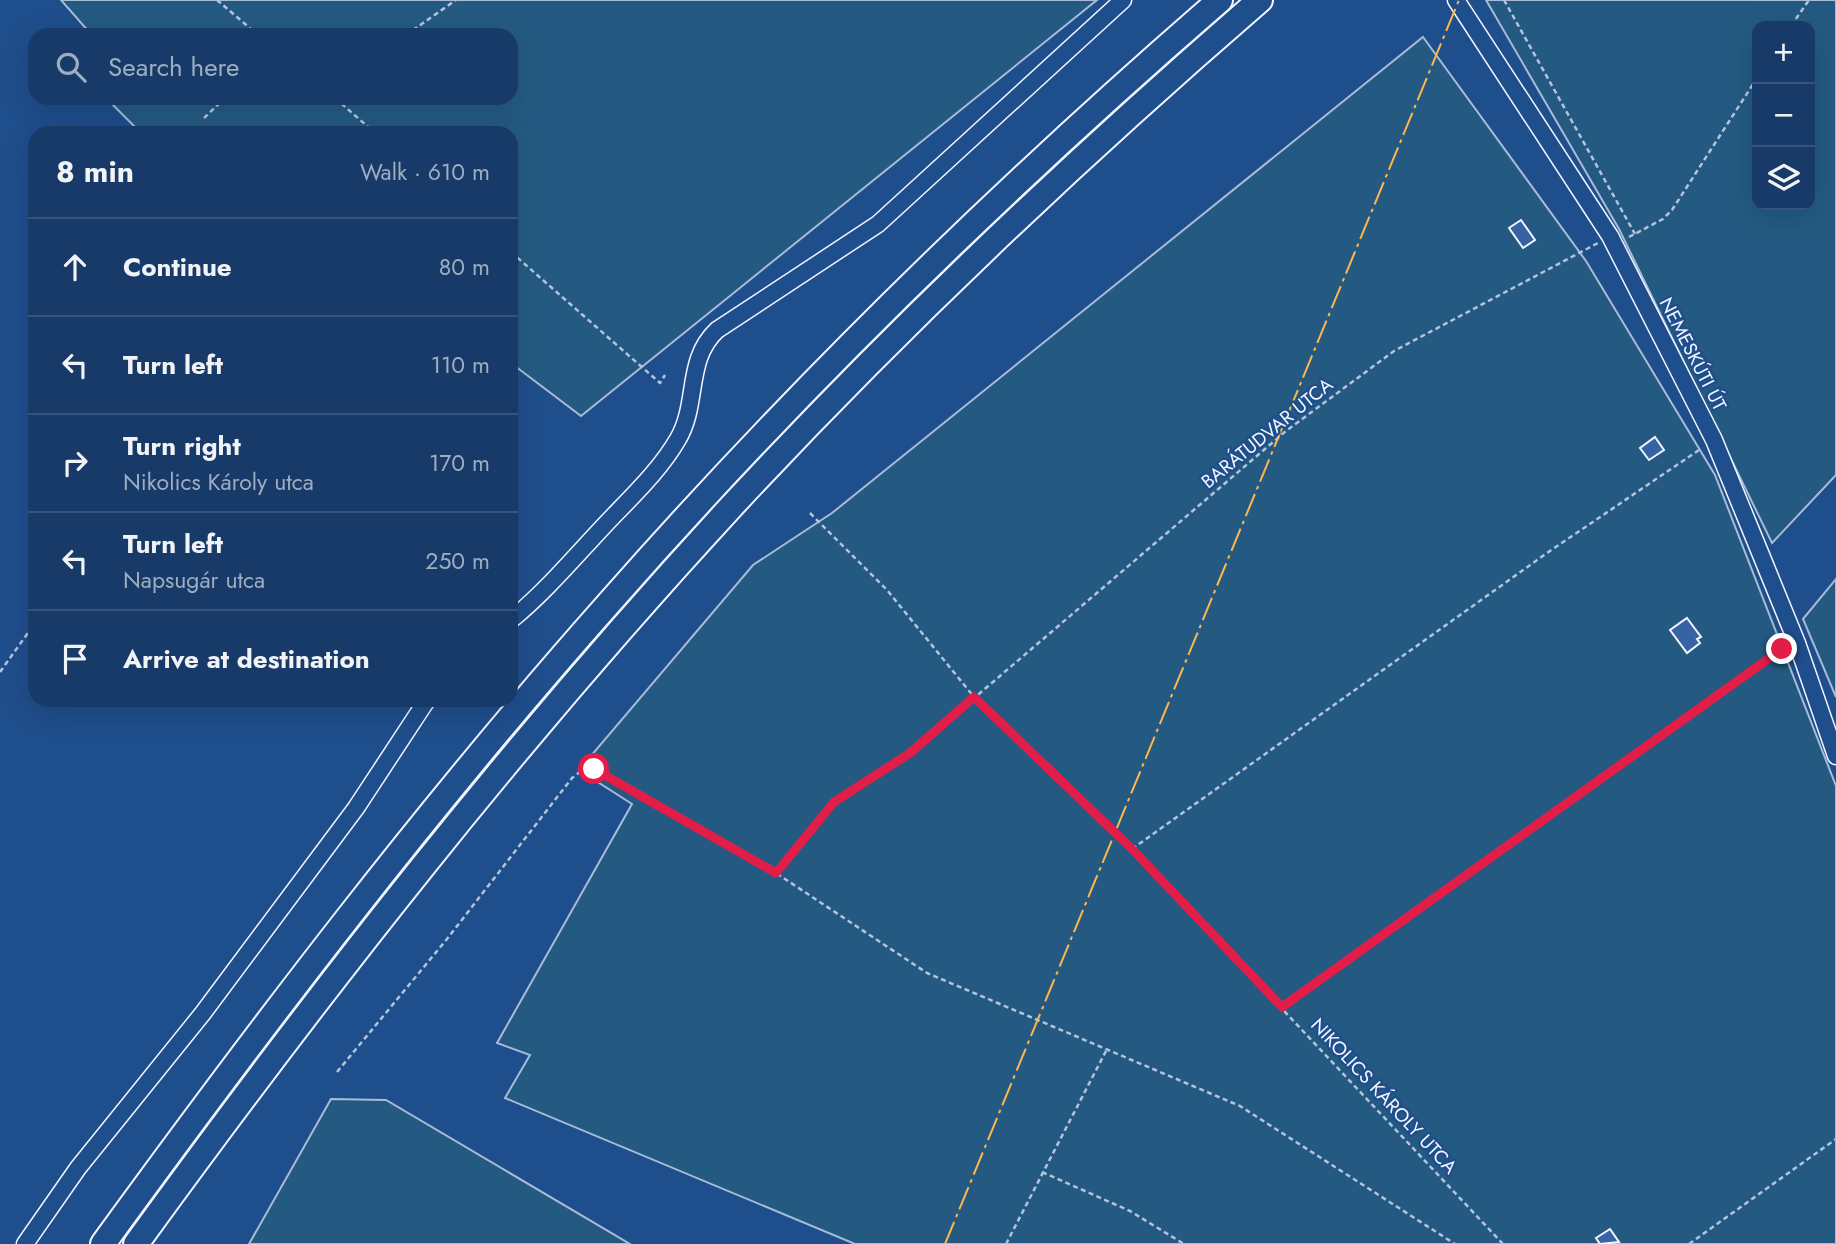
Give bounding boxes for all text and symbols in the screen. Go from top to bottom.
map controls [1752,21,1815,210]
button: + [1752,21,1815,84]
search box [28,28,518,105]
icon: search [52,48,90,86]
text: Search here [108,48,240,86]
button: − [1752,84,1815,147]
button: layers [1752,147,1815,210]
text: 8 min [56,150,134,193]
text: Walk · 610 m [360,155,490,189]
icon: ahead [56,248,94,286]
text: Continue [123,248,232,286]
text: 80 m [439,250,490,284]
street label: NEMESKÚTI ÚT [1653,293,1733,416]
icon: left [56,346,94,384]
text: Turn left [123,346,223,384]
text: 110 m [431,348,490,382]
street label: BARÁTUDVAR UTCA [1195,371,1339,495]
text: Turn right [123,427,241,465]
icon: right [56,444,94,482]
text: 170 m [429,446,490,480]
text: Nikolics Károly utca [123,465,314,499]
text: Turn left [123,525,223,563]
icon: left [56,542,94,580]
text: 250 m [425,544,490,578]
text: Napsugár utca [123,563,265,597]
route end [1766,633,1797,664]
icon: arrive [56,640,94,678]
text: Arrive at destination [123,640,370,678]
route start [578,753,609,784]
street label: NIKOLICS KÁROLY UTCA [1305,1012,1464,1180]

